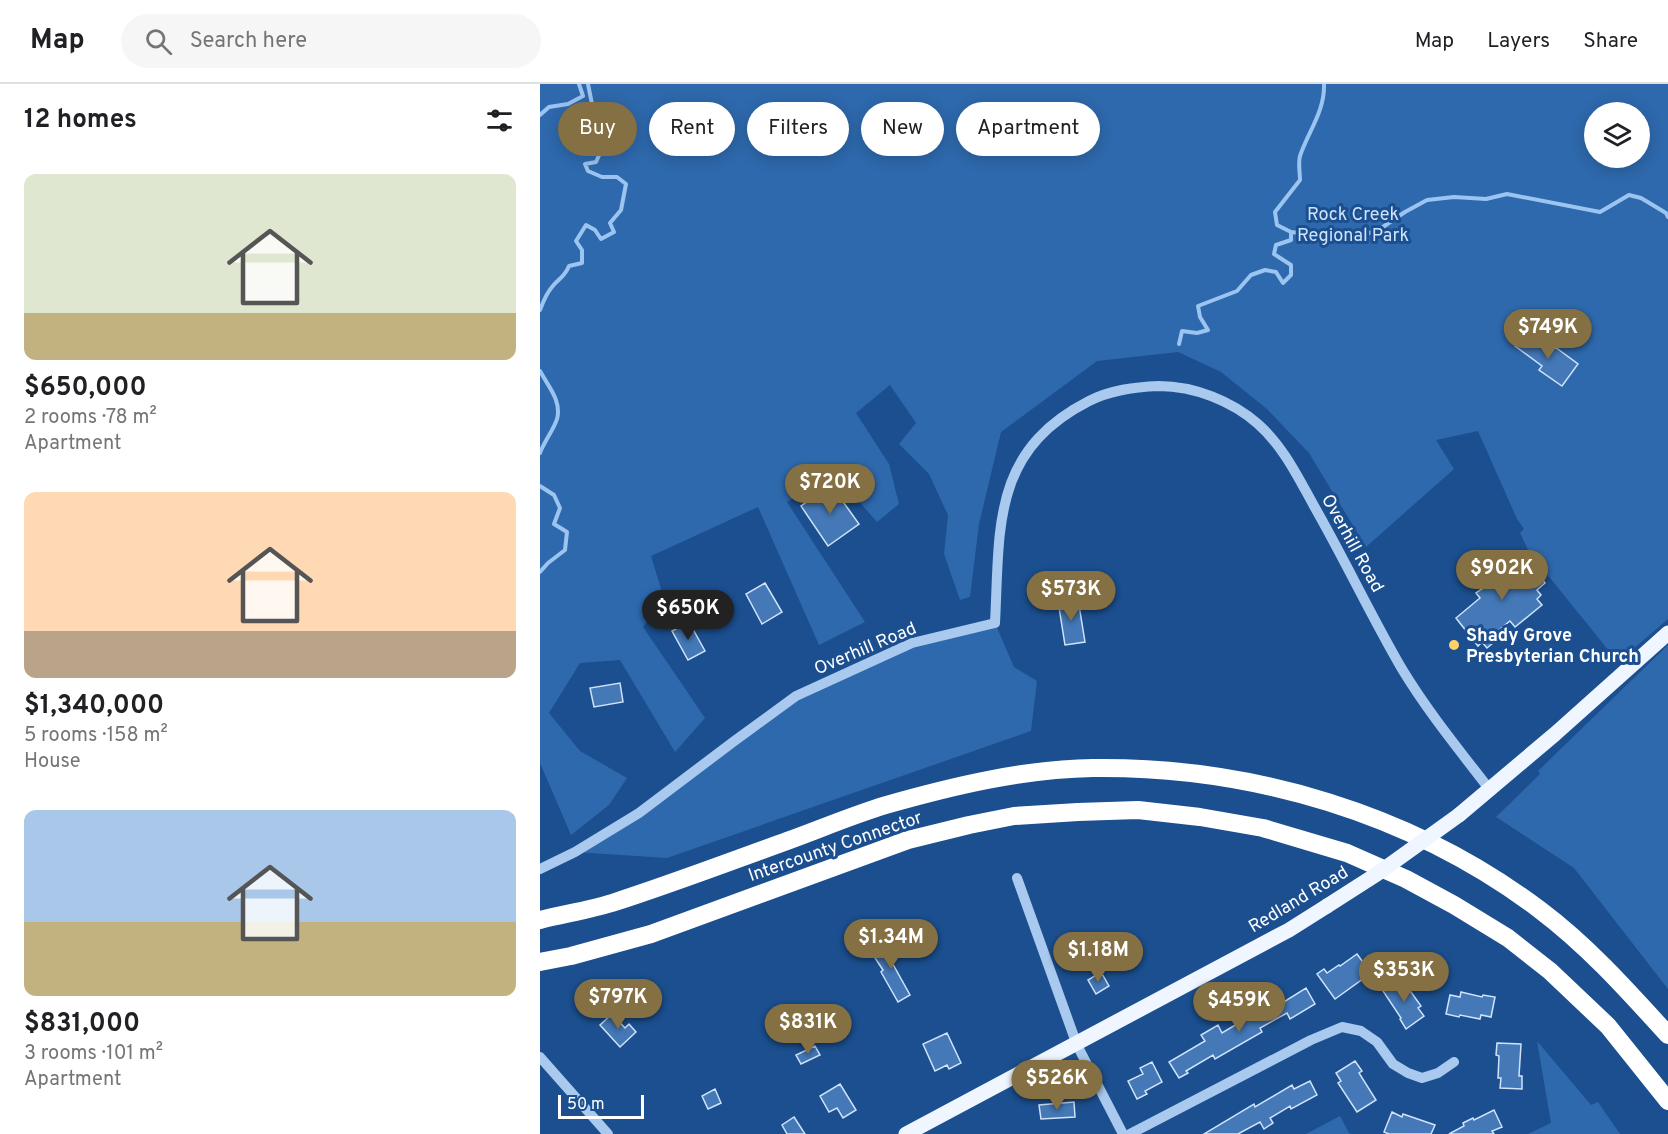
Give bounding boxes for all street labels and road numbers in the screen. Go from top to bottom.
street label: Overhill Road [1315,491,1388,597]
street label: Overhill Road [811,618,920,681]
street label: Intercounty Connector [746,807,925,888]
street label: Redland Road [1245,861,1353,939]

